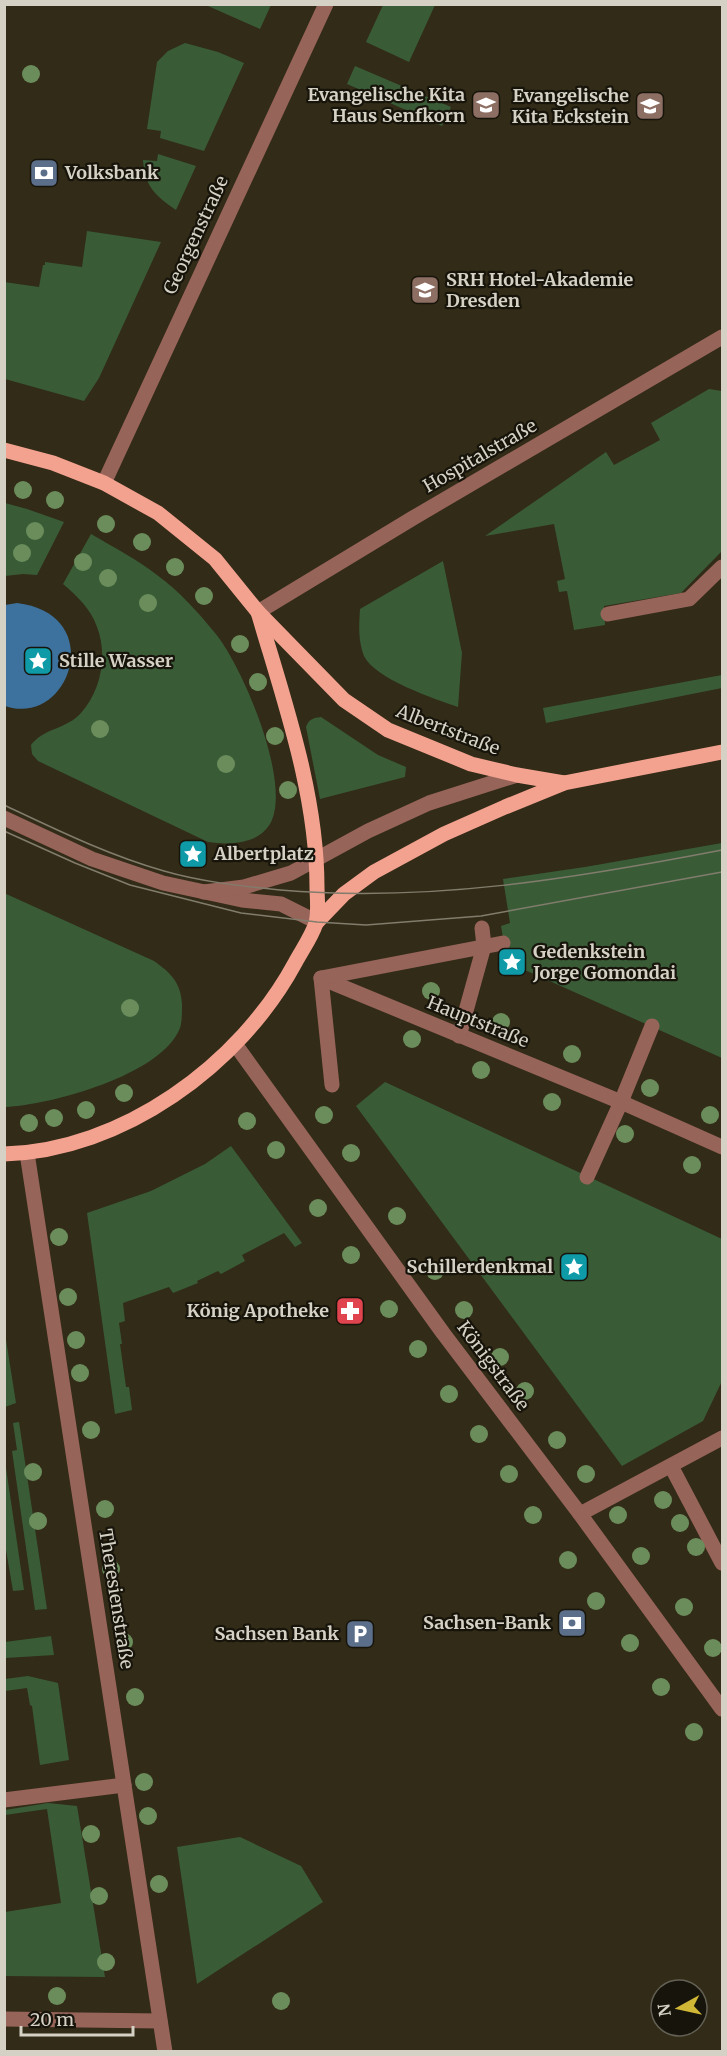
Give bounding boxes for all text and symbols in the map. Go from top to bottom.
place label: Evangelische Kita Haus Senfkorn [307,83,465,127]
place label: Evangelische Kita Eckstein [511,84,629,128]
school or university icon: Evangelische Kita Haus Senfkorn [470,89,502,121]
school or university icon: Evangelische Kita Eckstein [634,90,666,122]
bank icon: Volksbank [28,157,60,189]
place label: Volksbank [64,161,159,184]
street label: Georgenstraße [158,172,233,298]
place label: SRH Hotel-Akademie Dresden [446,268,633,312]
school or university icon: SRH Hotel-Akademie Dresden [409,274,441,306]
street label: Hospitalstraße [419,414,541,497]
place icon: Stille Wasser [22,645,54,677]
place label: Stille Wasser [59,649,173,672]
street label: Albertstraße [392,699,503,760]
place icon: Albertplatz [177,838,209,870]
place label: Albertplatz [213,842,314,865]
place label: Gedenkstein Jorge Gomondai [532,940,676,984]
place icon: Gedenkstein Jorge Gomondai [496,946,528,978]
street label: Hauptstraße [424,991,533,1052]
place icon: Schillerdenkmal [558,1251,590,1283]
place label: Schillerdenkmal [407,1255,553,1278]
pharmacy icon: König Apotheke [334,1295,366,1327]
place label: König Apotheke [186,1299,329,1322]
street label: Königstraße [452,1316,535,1415]
street label: Theresienstraße [94,1527,139,1671]
bank icon: Sachsen-Bank [556,1607,588,1639]
place label: Sachsen-Bank [423,1611,551,1634]
parking icon: Sachsen Bank [344,1618,376,1650]
place label: Sachsen Bank [214,1622,339,1645]
north arrow [649,1978,709,2038]
scale bar [21,1999,134,2037]
text: N [653,2002,675,2018]
text: 20 m [30,2008,74,2031]

